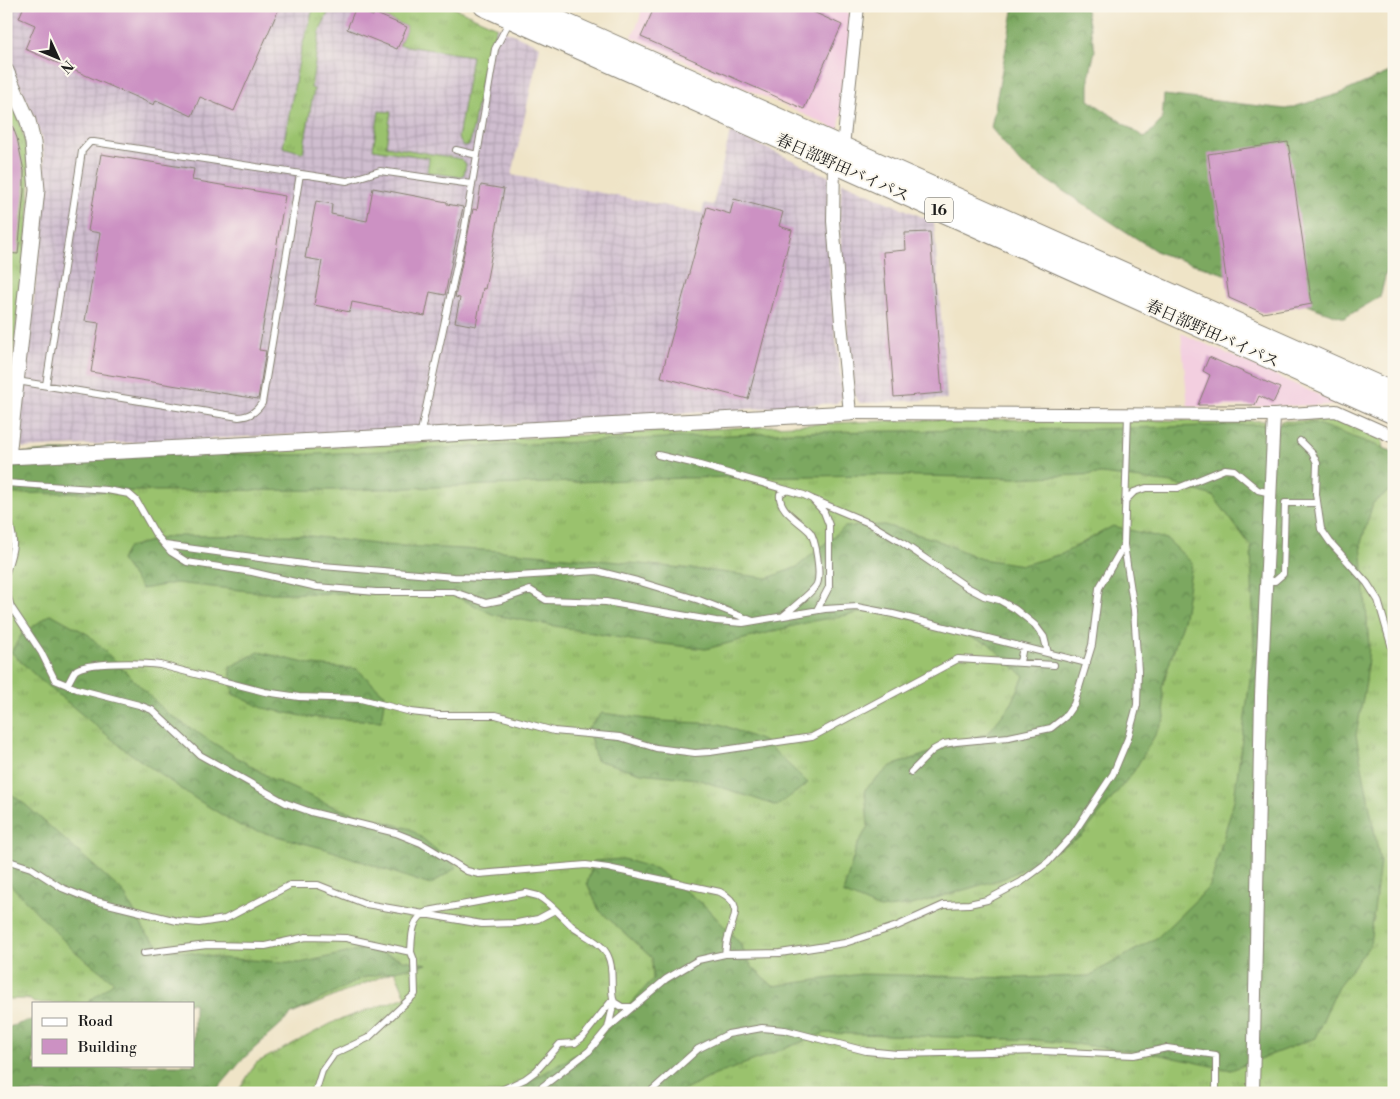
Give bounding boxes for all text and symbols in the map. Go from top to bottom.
north arrow [32,32,82,82]
text: N [56,56,77,77]
street label: 春日部野田バイパス [773,130,912,206]
road number: 16 [925,198,953,222]
street label: 春日部野田バイパス [1143,296,1282,372]
legend [32,1002,195,1066]
text: Road [78,1012,113,1031]
text: Building [77,1038,137,1057]

